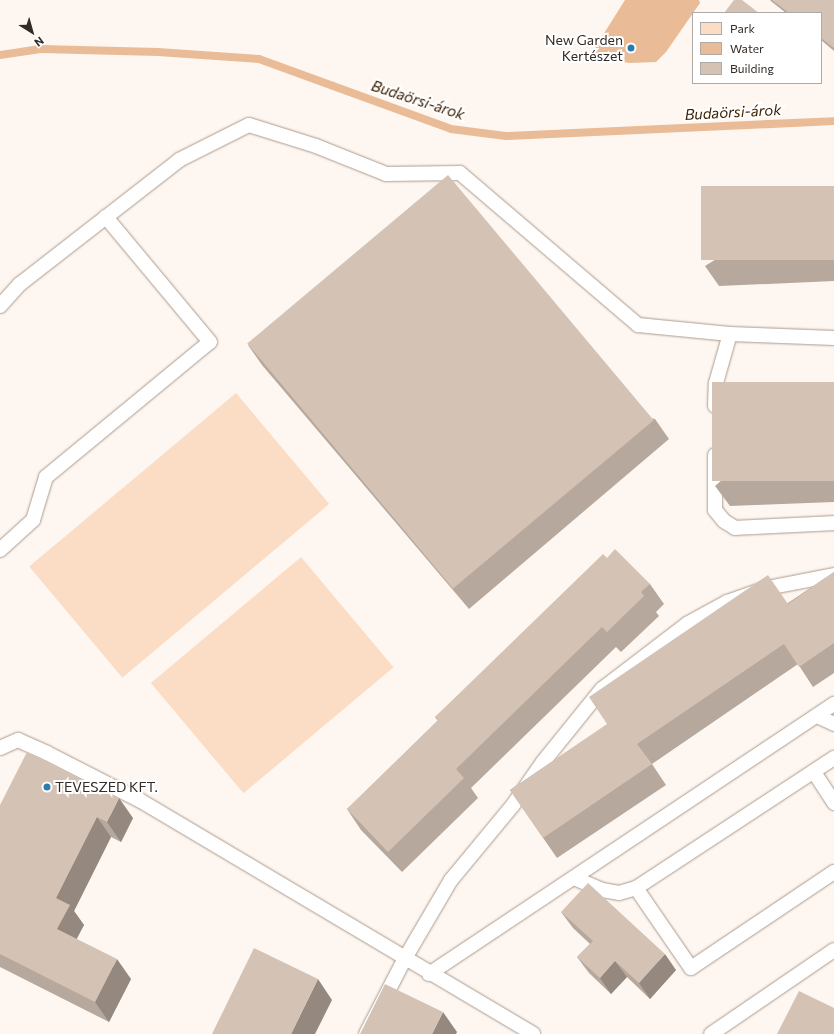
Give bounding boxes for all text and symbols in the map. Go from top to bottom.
north arrow [12,12,52,52]
legend [692,12,822,84]
text: Park [730,21,755,35]
place label: New Garden Kertészet [545,32,623,64]
text: N [32,34,47,50]
text: Water [730,41,764,55]
marker: New Garden Kertészet [626,43,636,53]
text: Building [730,61,774,75]
water label: Budaörsi-árok [369,76,467,124]
water label: Budaörsi-árok [684,100,782,124]
place label: TEVESZED KFT. [55,779,158,795]
marker: TEVESZED KFT. [42,782,52,792]

